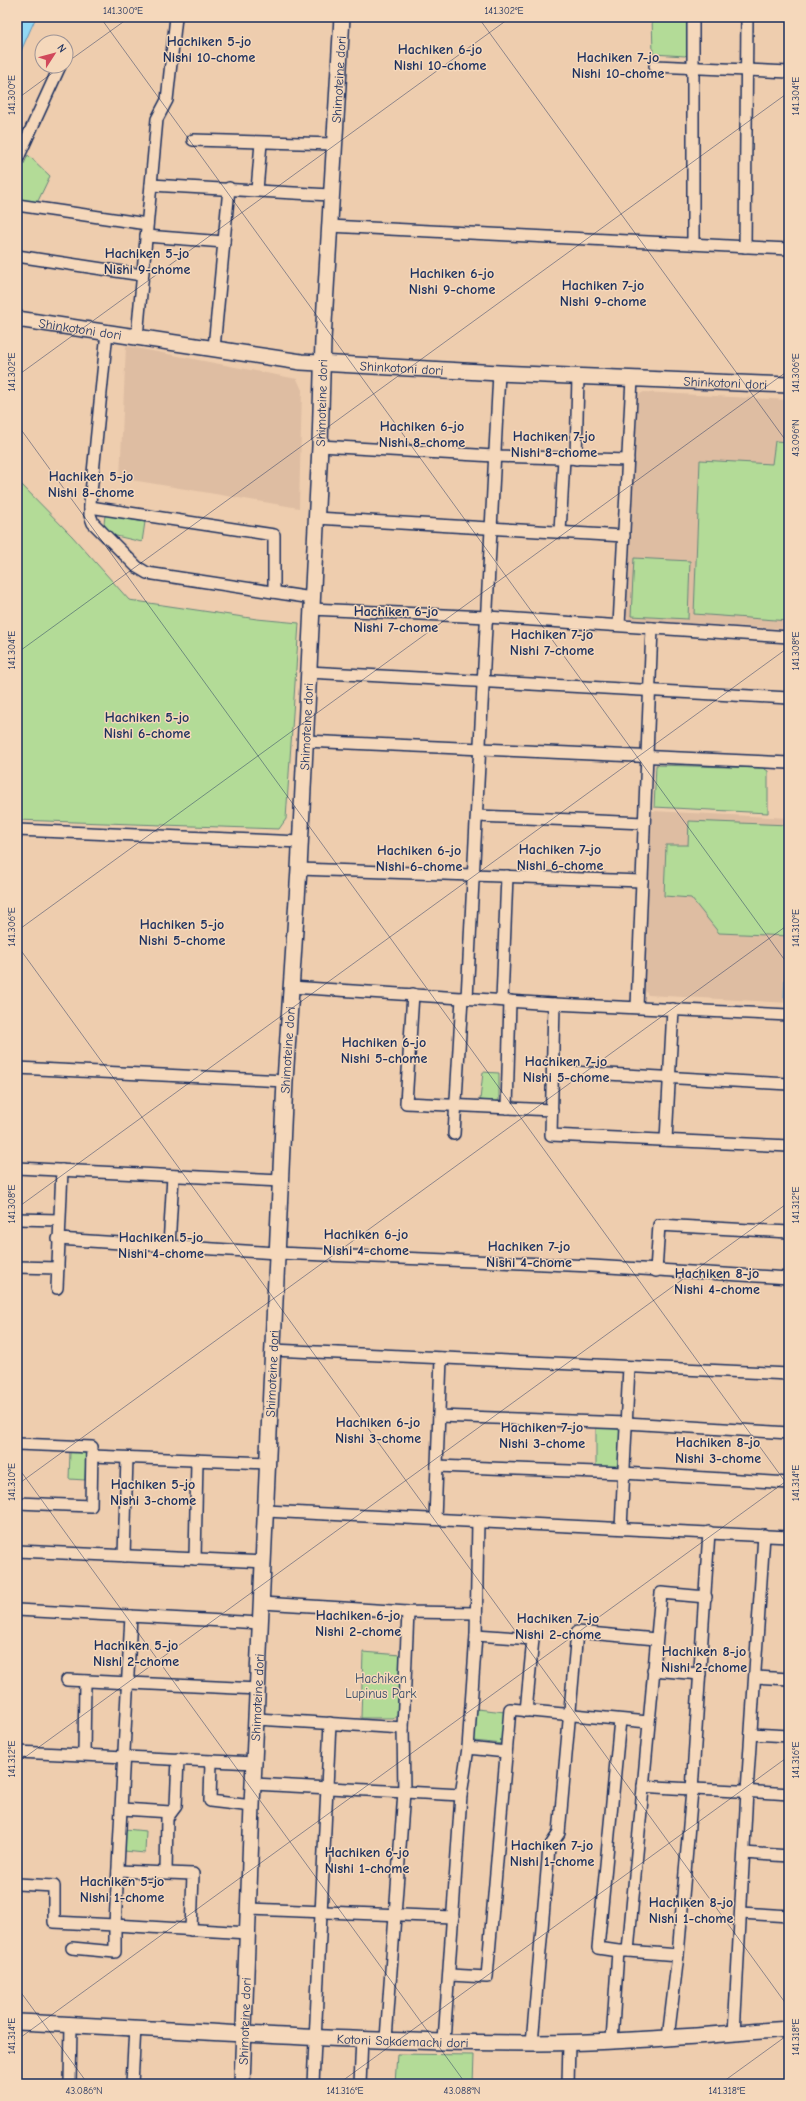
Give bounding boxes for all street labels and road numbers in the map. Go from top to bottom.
street label: Shimoteine dori [328,35,348,123]
street label: Shinkotoni dori [38,315,123,342]
street label: Shinkotoni dori [359,358,444,377]
street label: Shimoteine dori [312,359,330,447]
street label: Shinkotoni dori [683,373,767,392]
street label: Shimoteine dori [296,683,316,771]
street label: Shimoteine dori [277,1006,297,1094]
street label: Shimoteine dori [262,1330,281,1418]
street label: Shimoteine dori [247,1653,266,1741]
street label: Shimoteine dori [235,1977,253,2065]
street label: Kotoni Sakaemachi dori [336,2031,469,2050]

